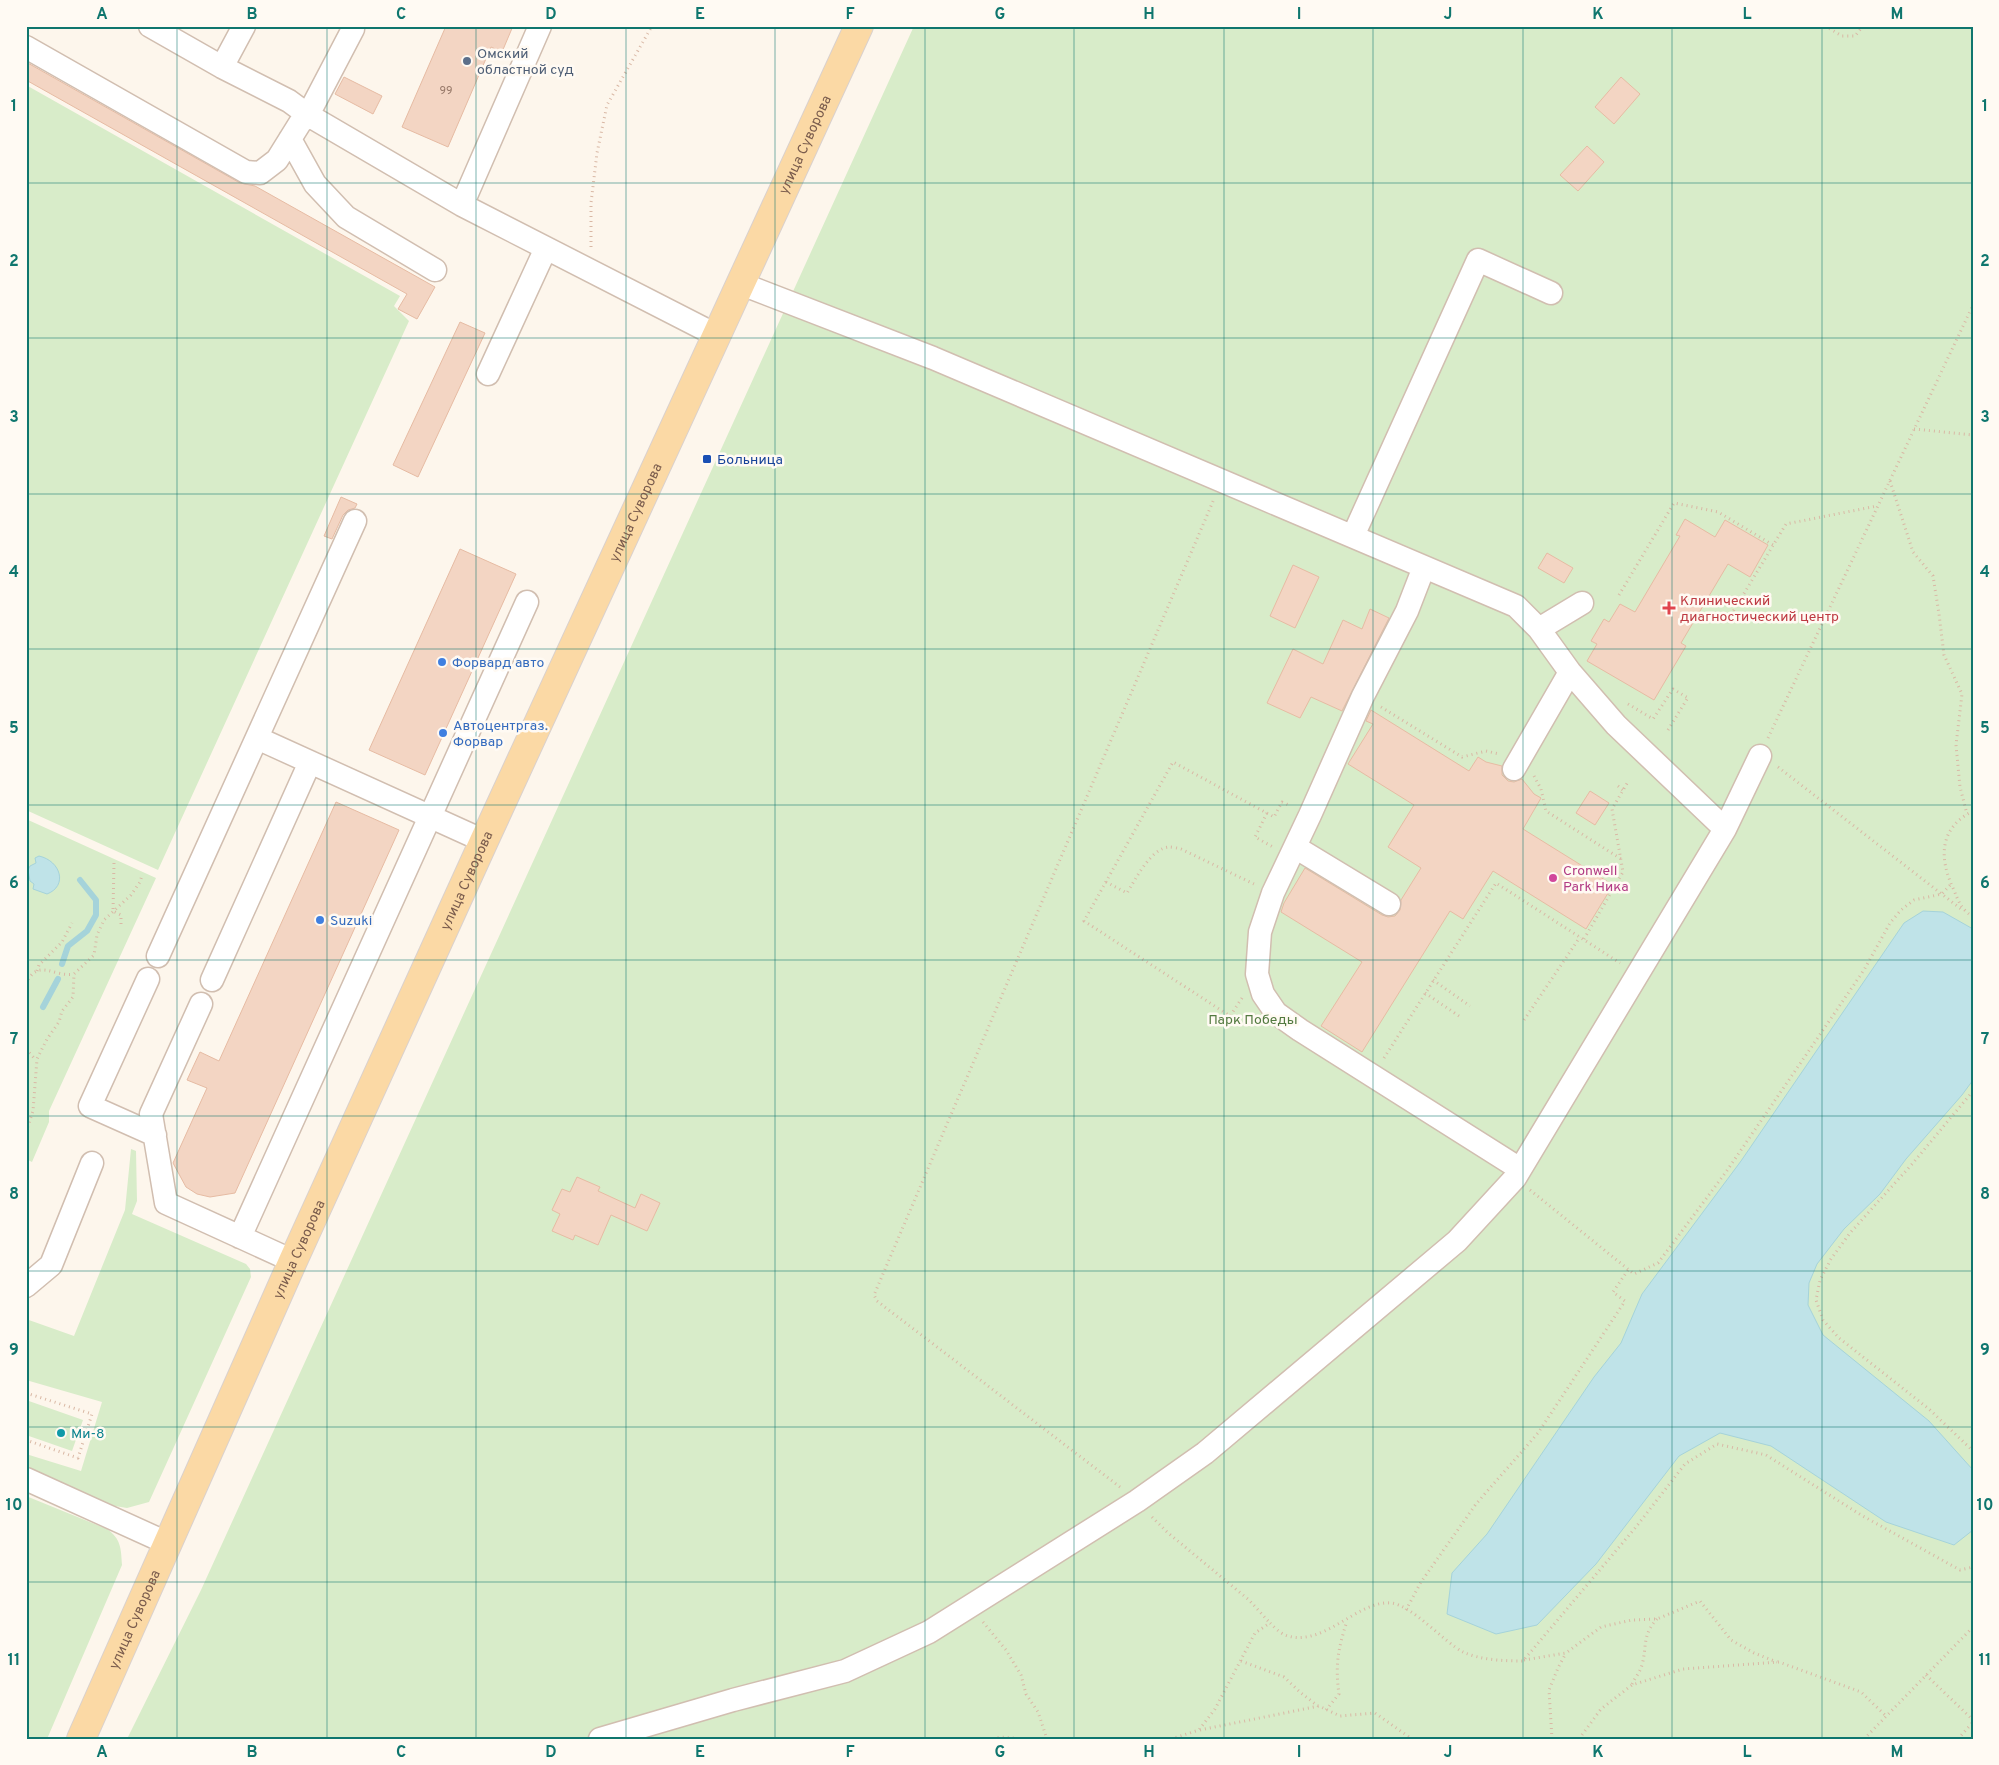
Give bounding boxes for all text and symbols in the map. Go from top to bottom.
text: A [96,5,108,25]
text: B [246,5,258,25]
text: C [396,5,406,25]
text: D [545,5,557,25]
text: E [695,5,705,25]
text: F [845,5,855,25]
text: G [995,5,1005,25]
text: H [1143,5,1155,25]
text: I [1297,5,1301,25]
text: J [1444,5,1452,25]
text: K [1592,5,1604,25]
text: L [1742,5,1752,25]
text: M [1891,5,1903,25]
place label: Омский областной суд [477,46,574,79]
marker: Омский областной суд [461,55,473,67]
house number: 99 [439,84,453,98]
street label: улица Суворова [776,93,836,197]
text: 1 [11,97,17,117]
text: 1 [1982,97,1988,117]
text: 2 [9,252,19,272]
text: 2 [1980,252,1990,272]
text: 3 [9,408,19,428]
text: 3 [1980,408,1990,428]
place label: Больница [717,452,783,469]
marker: Больница [701,453,713,465]
street label: улица Суворова [606,461,667,565]
text: 4 [9,563,19,583]
text: 4 [1980,563,1990,583]
place label: Клинический диагностический центр [1680,593,1839,626]
marker: Клинический диагностический центр [1662,601,1676,615]
place label: Форвард авто [452,655,545,672]
marker: Форвард авто [436,656,448,668]
place label: Автоцентргаз. Форвар [453,718,548,751]
text: 5 [9,719,19,739]
text: 5 [1980,719,1990,739]
marker: Автоцентргаз. Форвар [437,727,449,739]
street label: улица Суворова [438,829,497,933]
place label: Cronwell Park Ника [1563,863,1629,896]
marker: Cronwell Park Ника [1547,872,1559,884]
text: 6 [9,874,19,894]
text: 6 [1980,874,1990,894]
place label: Suzuki [330,913,372,930]
marker: Suzuki [314,914,326,926]
park label: Парк Победы [1208,1012,1298,1029]
text: 7 [10,1030,18,1050]
text: 7 [1981,1030,1989,1050]
text: 8 [9,1185,19,1205]
text: 8 [1980,1185,1990,1205]
street label: улица Суворова [270,1197,330,1302]
text: 9 [9,1341,19,1361]
text: 9 [1980,1341,1990,1361]
place label: Ми-8 [71,1426,105,1443]
marker: Ми-8 [55,1427,67,1439]
text: 10 [6,1496,22,1516]
text: 10 [1977,1496,1993,1516]
street label: улица Суворова [106,1568,165,1672]
text: 11 [8,1651,20,1671]
text: 11 [1979,1651,1991,1671]
text: A [96,1743,108,1763]
text: B [246,1743,258,1763]
text: C [396,1743,406,1763]
text: D [545,1743,557,1763]
text: E [695,1743,705,1763]
text: F [845,1743,855,1763]
text: G [995,1743,1005,1763]
text: H [1143,1743,1155,1763]
text: I [1297,1743,1301,1763]
text: J [1444,1743,1452,1763]
text: K [1592,1743,1604,1763]
text: L [1742,1743,1752,1763]
text: M [1891,1743,1903,1763]

